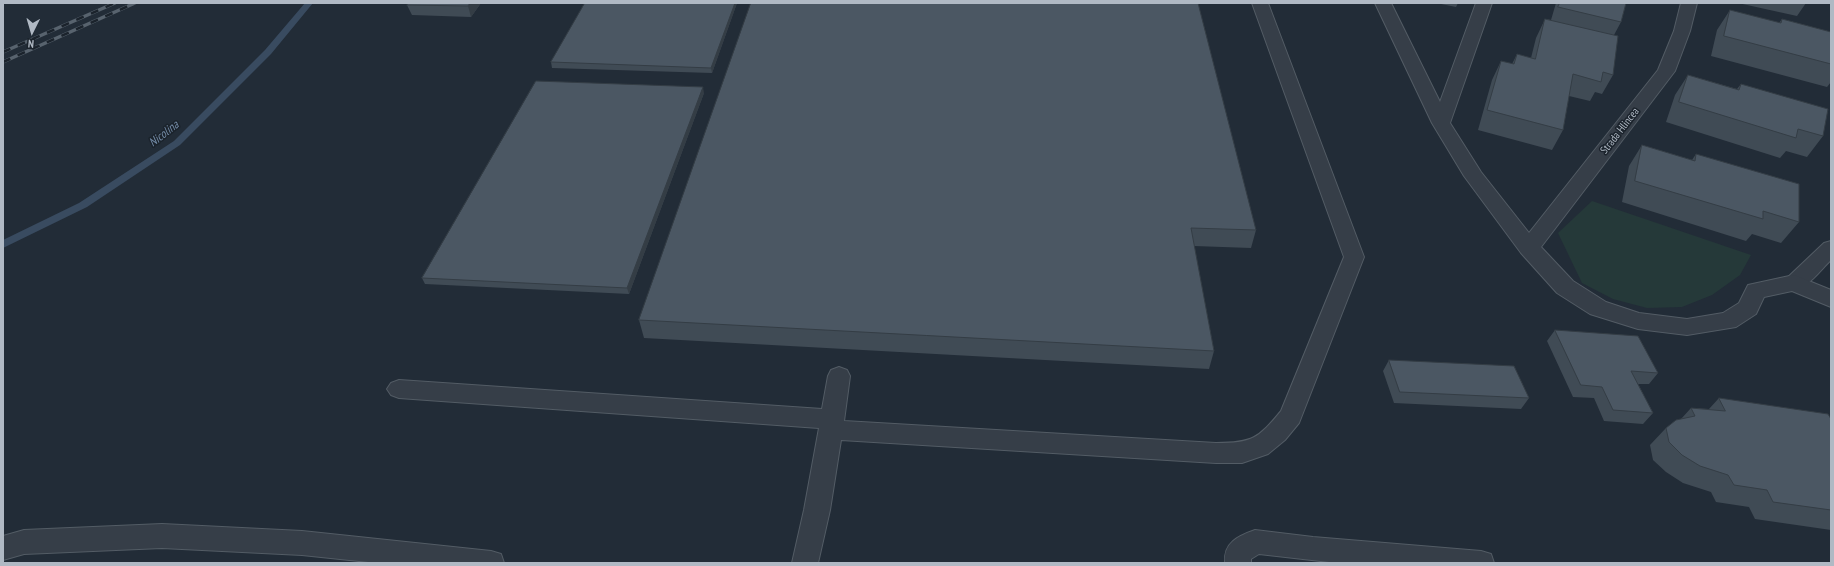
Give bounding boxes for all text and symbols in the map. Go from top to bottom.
north arrow [12,12,52,52]
text: N [27,37,35,51]
street label: Strada Hlincea [1598,105,1642,157]
water label: Nicolina [146,118,182,150]

